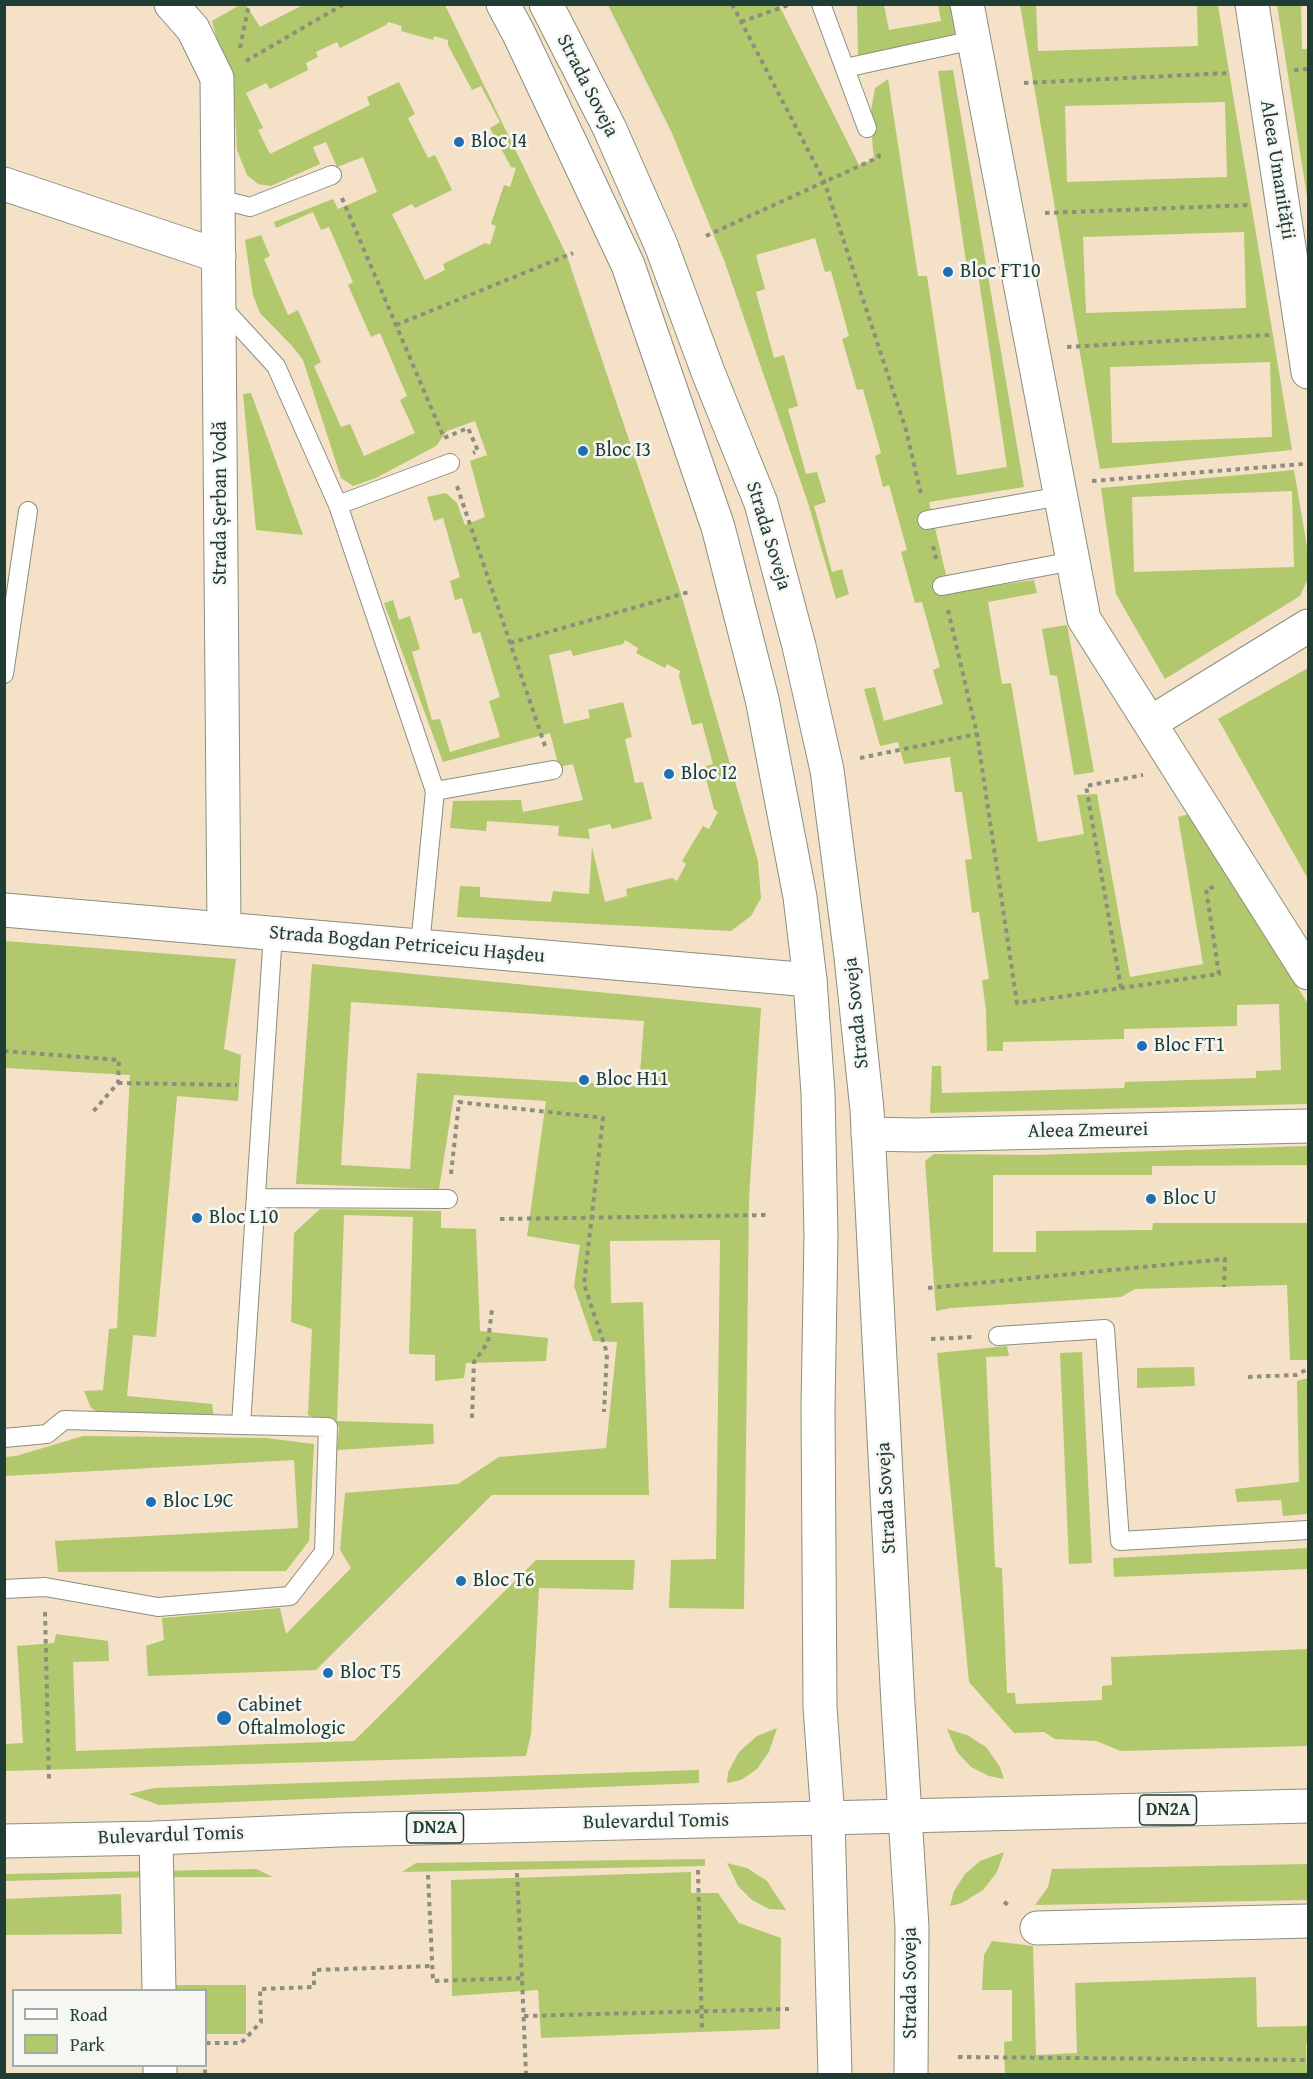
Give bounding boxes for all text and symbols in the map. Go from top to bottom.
street label: Strada Soveja [551,31,623,141]
street label: Aleea Umanității [1254,98,1300,242]
place label: Bloc I4 [471,130,527,154]
marker: Bloc I4 [452,135,466,149]
place label: Bloc FT10 [960,260,1041,284]
marker: Bloc FT10 [941,265,955,279]
street label: Strada Șerban Vodă [209,421,233,585]
place label: Bloc I3 [595,439,651,463]
marker: Bloc I3 [576,444,590,458]
street label: Strada Soveja [740,479,796,593]
place label: Bloc I2 [681,762,737,786]
marker: Bloc I2 [662,767,676,781]
street label: Strada Bogdan Petriceicu Hașdeu [268,921,546,969]
street label: Strada Soveja [839,956,875,1070]
place label: Bloc FT1 [1154,1034,1225,1058]
marker: Bloc FT1 [1135,1039,1149,1053]
place label: Bloc H11 [596,1068,669,1092]
marker: Bloc H11 [577,1073,591,1087]
street label: Aleea Zmeurei [1028,1118,1148,1144]
place label: Bloc U [1163,1187,1217,1211]
marker: Bloc U [1144,1192,1158,1206]
place label: Bloc L10 [209,1206,278,1230]
marker: Bloc L10 [190,1211,204,1225]
street label: Strada Soveja [872,1441,902,1555]
place label: Bloc L9C [163,1490,234,1514]
marker: Bloc L9C [144,1495,158,1509]
place label: Bloc T6 [473,1569,534,1593]
marker: Bloc T6 [454,1574,468,1588]
place label: Bloc T5 [340,1661,401,1685]
marker: Bloc T5 [321,1666,335,1680]
place label: Cabinet Oftalmologic [238,1694,345,1741]
marker: Cabinet Oftalmologic [215,1709,233,1727]
road number: DN2A [1140,1795,1196,1825]
street label: Bulevardul Tomis [583,1809,729,1835]
road number: DN2A [406,1813,464,1843]
street label: Bulevardul Tomis [97,1821,245,1851]
street label: Strada Soveja [899,1927,923,2039]
legend [12,1989,207,2067]
text: Road [70,2001,108,2028]
text: Park [70,2031,105,2058]

